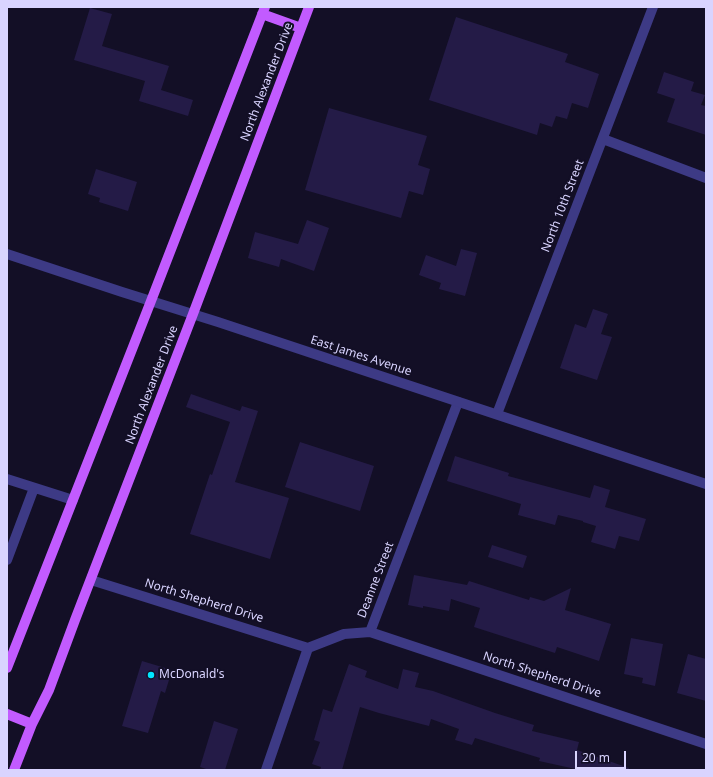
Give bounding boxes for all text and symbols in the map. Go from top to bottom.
street label: North Alexander Drive [238,21,296,143]
street label: North 10th Street [539,158,587,254]
street label: North Alexander Drive [123,324,181,446]
street label: East James Avenue [309,333,413,379]
street label: Deanne Street [355,540,397,620]
street label: North Shepherd Drive [143,576,265,626]
street label: North Shepherd Drive [481,649,603,701]
place label: McDonald's [159,668,224,682]
marker: McDonald's [146,670,156,680]
scale bar [577,743,628,769]
text: 20 m [582,749,610,766]

